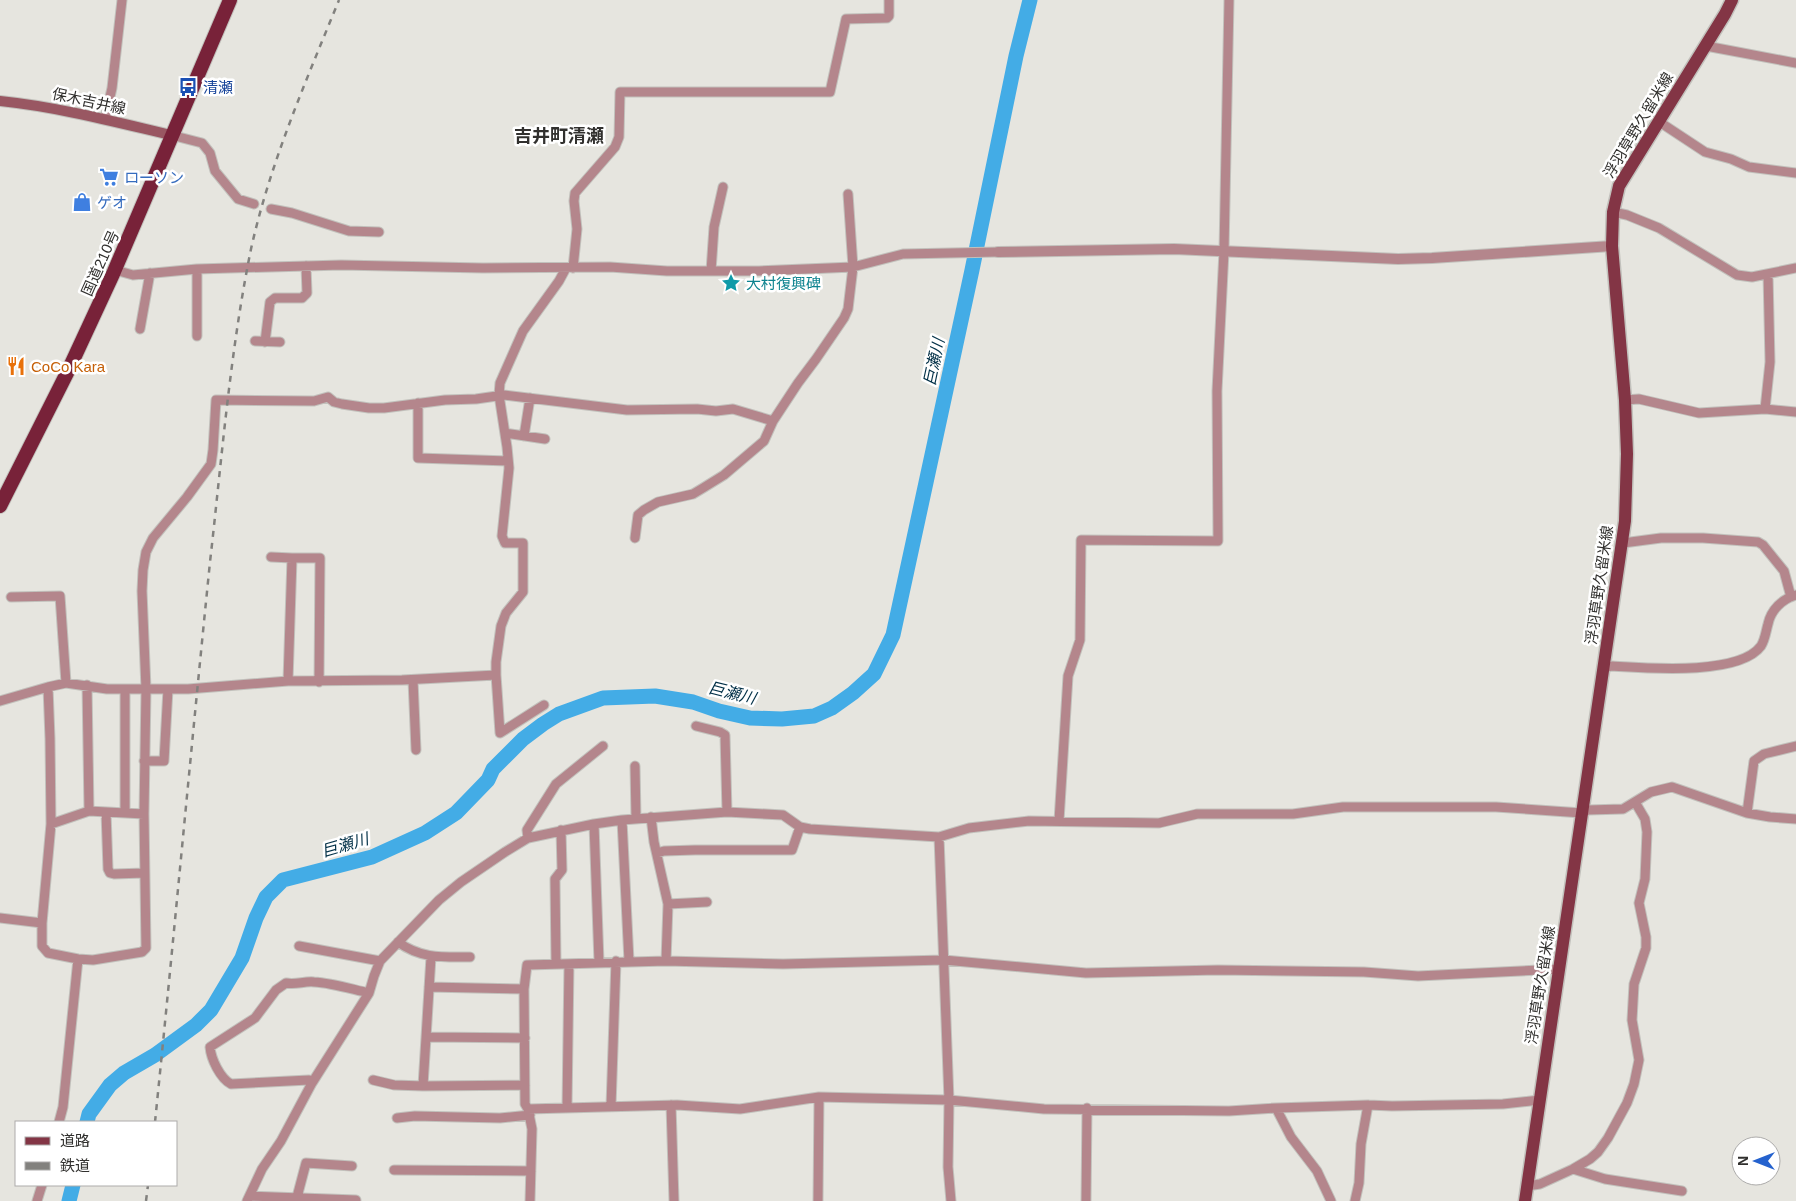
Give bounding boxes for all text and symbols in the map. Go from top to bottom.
street label: 浮羽草野久留米線 [1600,69,1676,181]
bus stop icon: 清瀬 [177,76,199,98]
place label: 清瀬 [203,79,233,96]
street label: 保木吉井線 [51,85,127,117]
district label: 吉井町清瀬 [514,126,604,146]
supermarket icon: ローソン [98,166,120,188]
place label: ローソン [124,169,184,186]
shop icon: ゲオ [71,191,93,213]
place label: ゲオ [97,194,127,211]
street label: 国道210号 [78,228,122,298]
place icon: 大村復興碑 [720,272,742,294]
place label: 大村復興碑 [746,275,821,292]
water label: 巨瀬川 [921,335,948,387]
restaurant icon: CoCo Kara [5,355,27,377]
place label: CoCo Kara [31,358,106,375]
street label: 浮羽草野久留米線 [1582,524,1616,646]
water label: 巨瀬川 [707,679,759,708]
water label: 巨瀬川 [320,830,372,860]
street label: 浮羽草野久留米線 [1522,924,1558,1046]
legend [15,1121,178,1186]
text: 道路 [60,1132,90,1149]
north arrow [1731,1136,1781,1186]
text: N [1735,1156,1751,1166]
text: 鉄道 [60,1157,90,1174]

